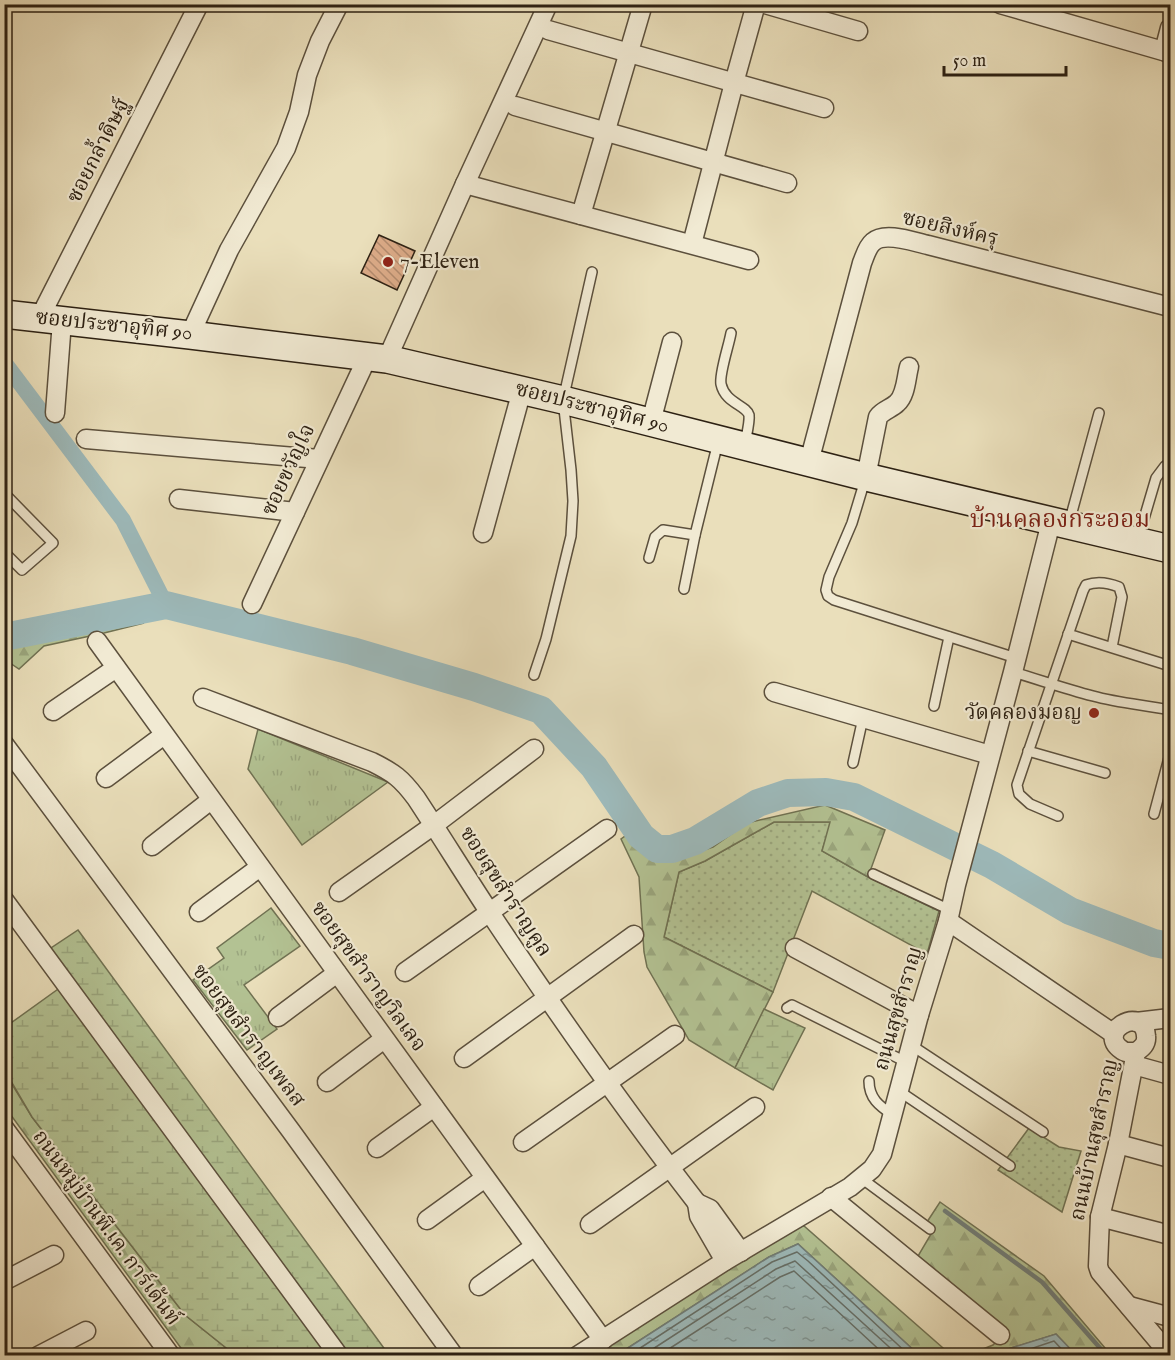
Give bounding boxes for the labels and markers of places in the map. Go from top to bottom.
place label: 7-Eleven [400,249,479,276]
marker: 7-Eleven [381,255,395,269]
place label: วัดคลองมอญ [965,700,1082,727]
marker: วัดคลองมอญ [1087,706,1101,720]

